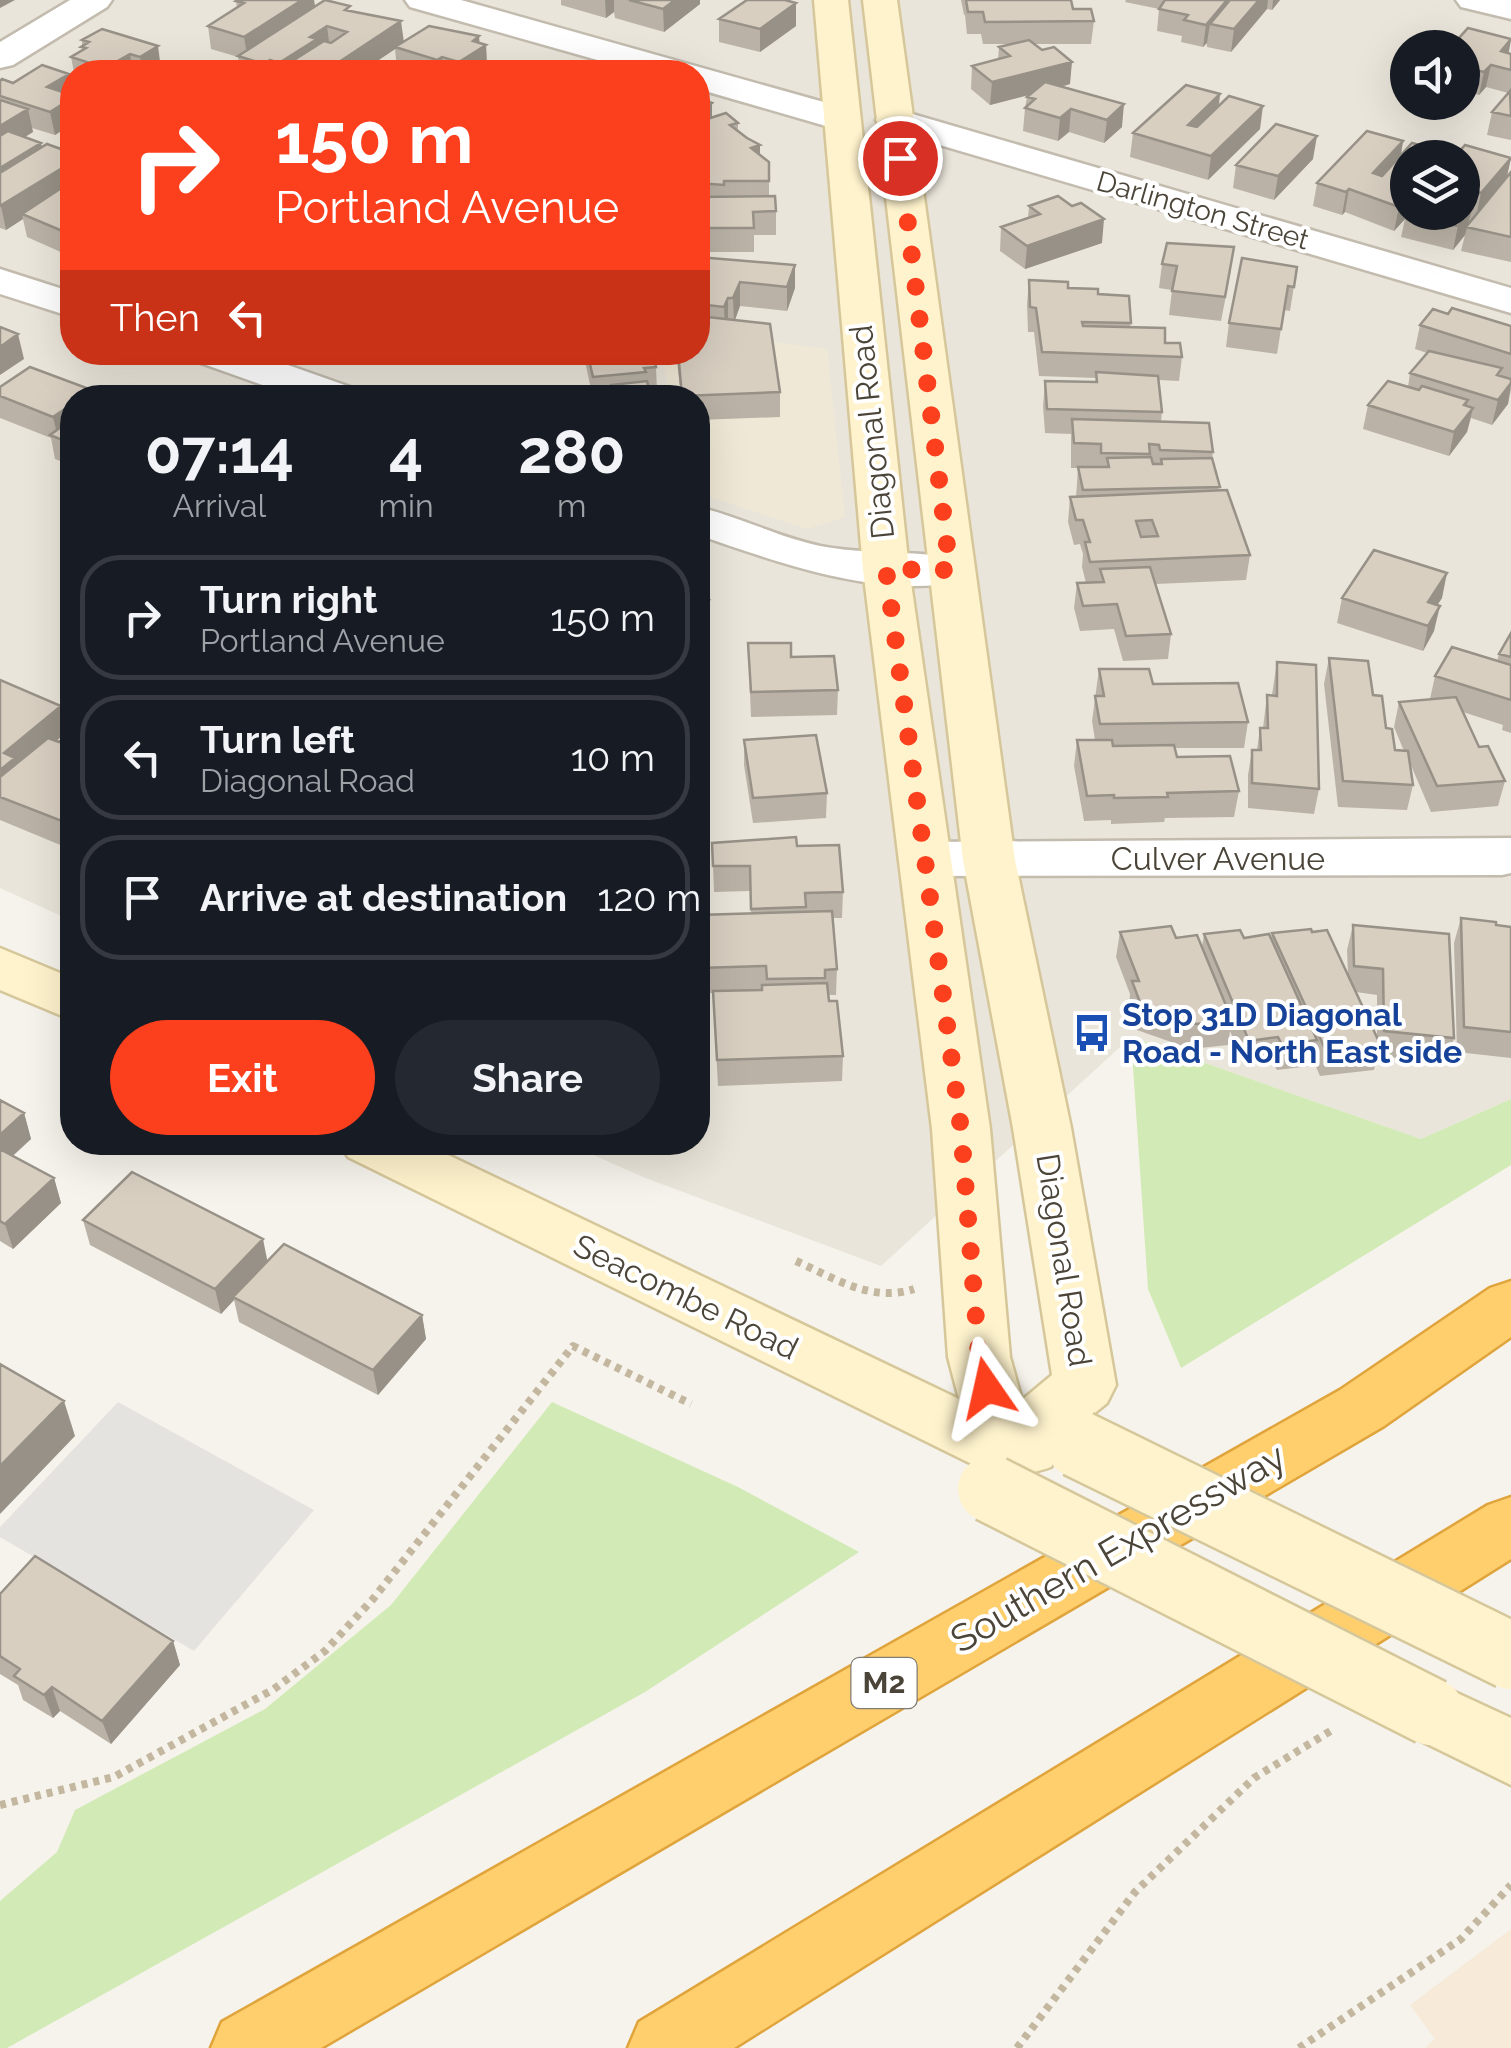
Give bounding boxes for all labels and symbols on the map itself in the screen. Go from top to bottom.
pin [858,116,943,201]
street label: Darlington Street [1093,164,1313,257]
street label: Diagonal Road [842,323,901,541]
street label: Culver Avenue [1111,840,1325,877]
place label: Stop 31D Diagonal Road - North East side [1122,996,1462,1070]
bus stop icon: Stop 31D Diagonal Road - North East side [1071,1012,1113,1054]
street label: Diagonal Road [1029,1151,1100,1369]
street label: Seacombe Road [568,1226,804,1367]
position arrow [935,1336,1039,1440]
street label: Southern Expressway [942,1433,1293,1662]
road number: M2 [852,1658,916,1708]

